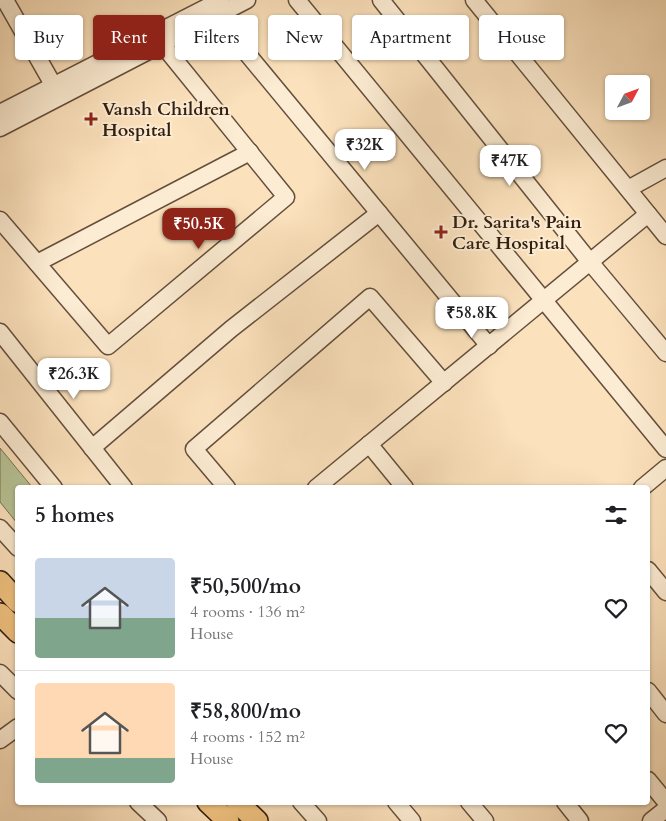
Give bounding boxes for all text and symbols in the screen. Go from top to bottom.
chip: Buy [15,15,83,60]
chip: Rent [93,15,165,60]
chip: Filters [175,15,258,60]
chip: New [268,15,342,60]
chip: Apartment [352,15,469,60]
chip: House [479,15,564,60]
north arrow [605,75,650,120]
map controls [605,75,650,120]
place label: Vansh Children Hospital [102,97,230,143]
marker: Vansh Children Hospital [84,112,98,126]
pin: ₹32K [335,128,395,171]
text: ₹32K [346,134,384,156]
pin: ₹47K [480,144,540,187]
text: ₹47K [491,150,529,172]
pin: ₹50.5K [158,208,240,250]
place label: Dr. Sarita's Pain Care Hospital [452,210,582,256]
text: ₹50.5K [173,213,225,235]
marker: Dr. Sarita's Pain Care Hospital [434,225,448,239]
pin: ₹58.8K [431,296,513,339]
text: ₹58.8K [446,302,498,324]
pin: ₹26.3K [33,358,115,400]
text: ₹26.3K [48,363,100,385]
text: 5 homes [35,501,114,530]
icon: filters [602,501,630,529]
text: ₹50,500/mo [190,572,301,601]
icon: home [75,578,135,638]
icon: heart [602,594,630,622]
text: 4 rooms · 136 m² [190,601,305,623]
text: House [190,623,233,645]
text: ₹58,800/mo [190,697,301,726]
icon: home [75,703,135,763]
icon: heart [602,719,630,747]
text: 4 rooms · 152 m² [190,726,305,748]
text: House [190,748,233,770]

